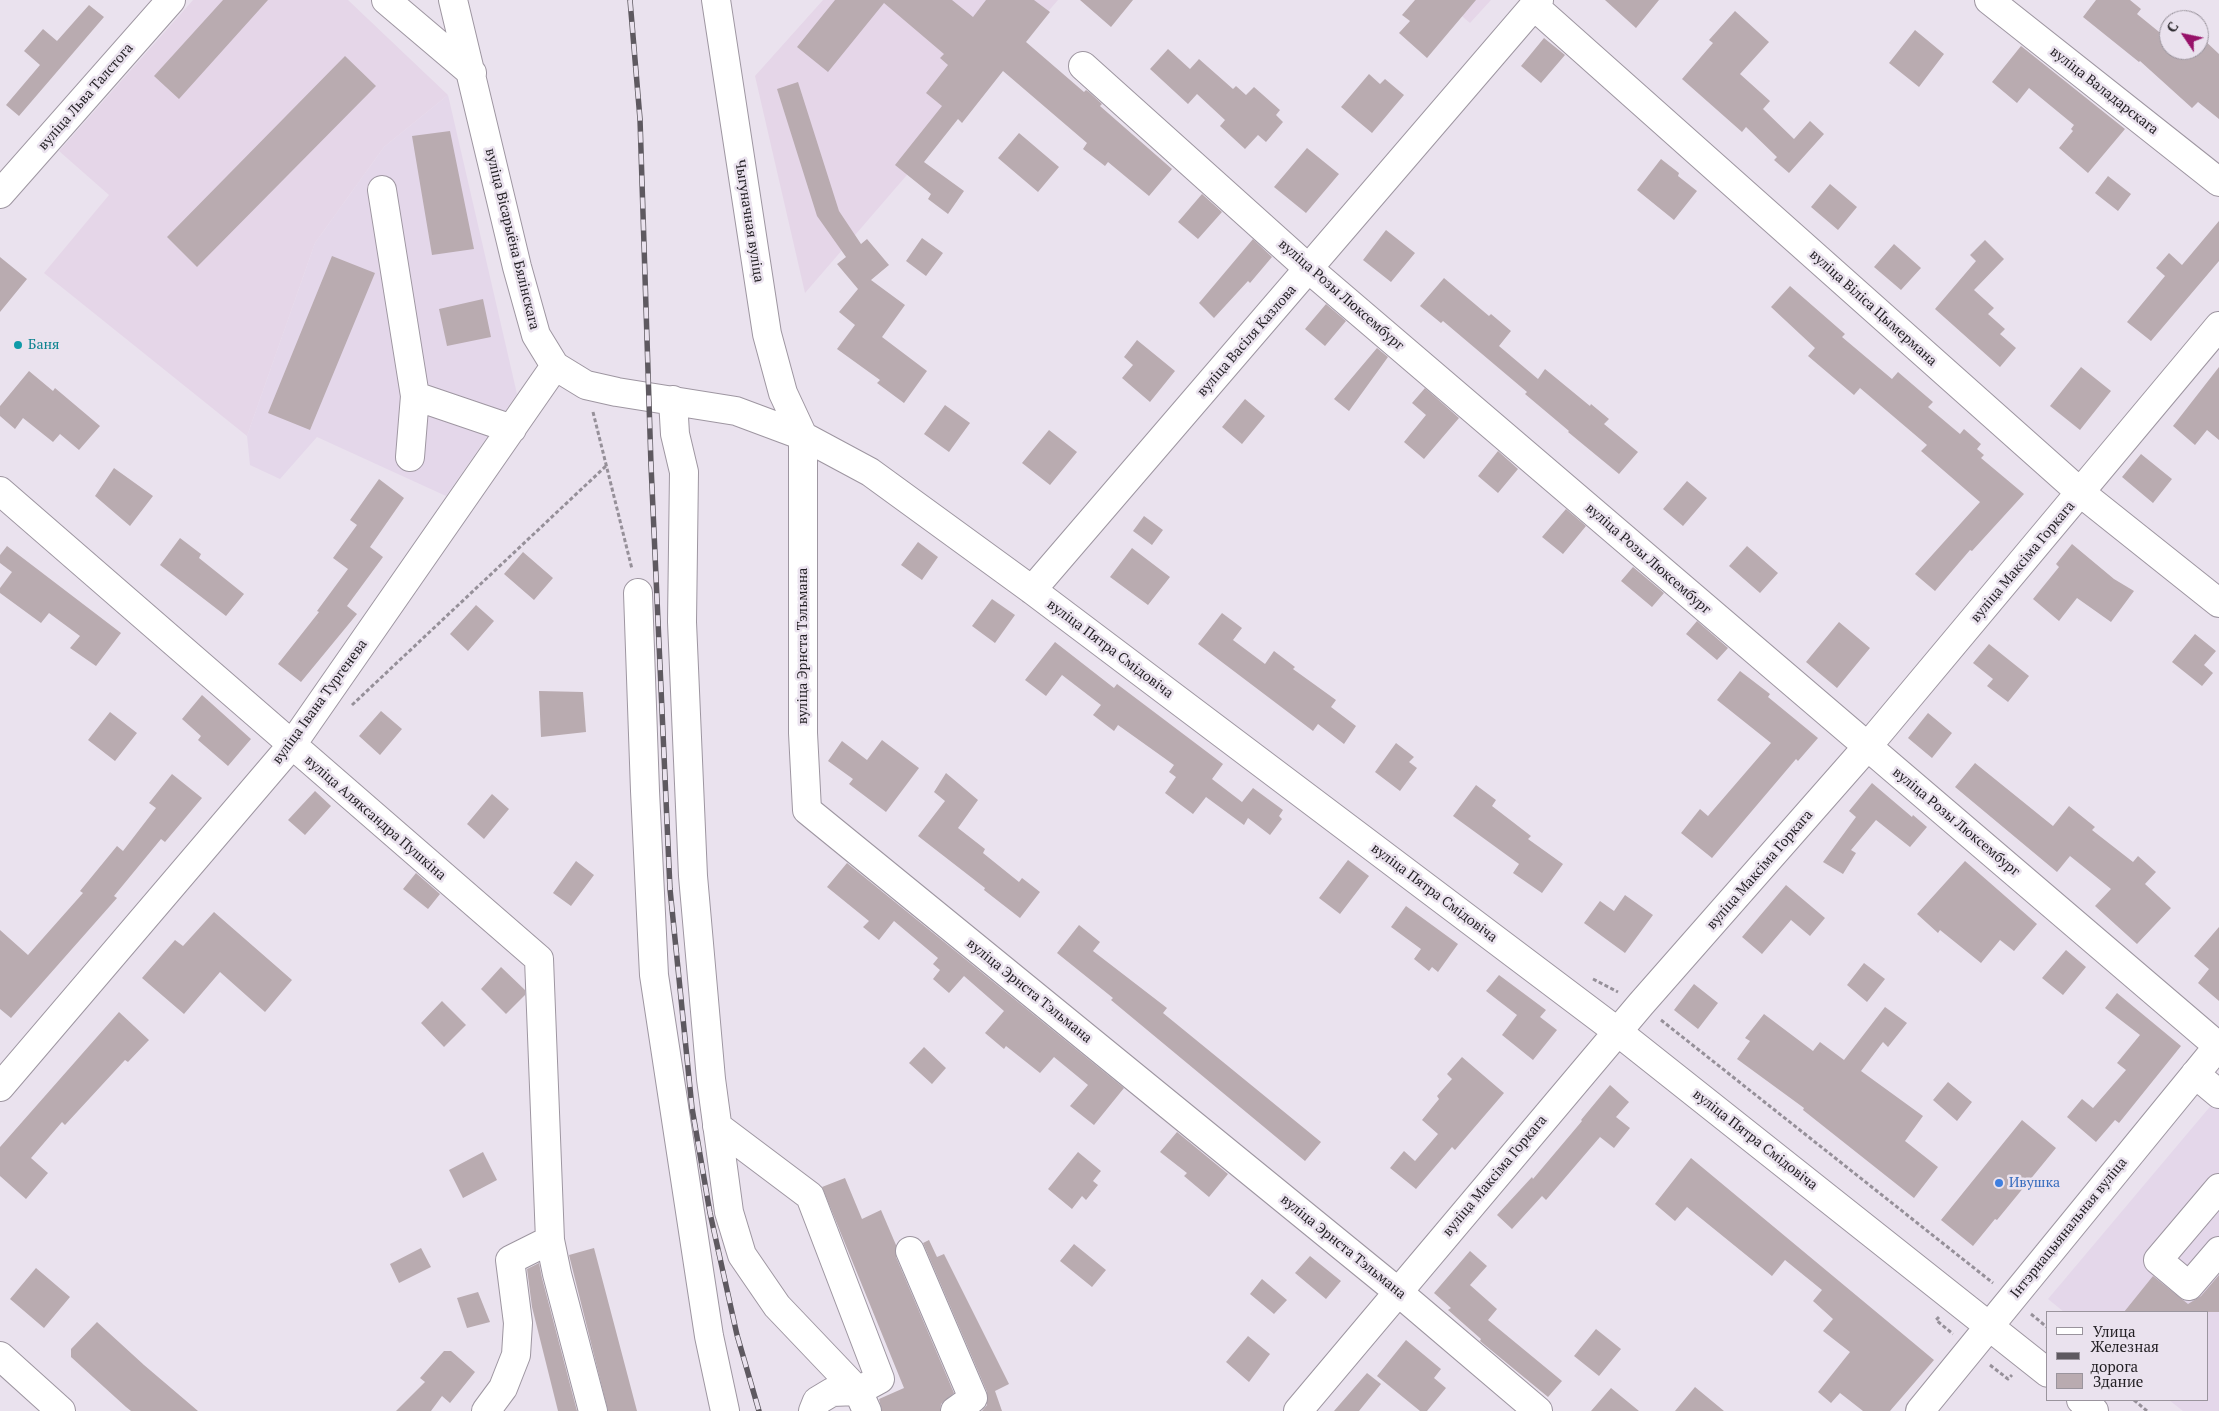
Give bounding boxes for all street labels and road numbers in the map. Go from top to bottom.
street label: вуліца Льва Талстога [35,40,137,154]
street label: вуліца Валадарскага [2047,44,2161,138]
street label: вуліца Вісарыёна Бялінскага [481,147,543,331]
street label: Чыгуначная вуліца [731,158,767,284]
street label: вуліца Розы Люксембург [1275,236,1407,354]
street label: вуліца Віліса Цымермана [1806,246,1940,370]
street label: вуліца Васіля Казлова [1194,282,1300,400]
street label: вуліца Максіма Горкага [1967,498,2079,626]
street label: вуліца Розы Люксембург [1582,500,1714,618]
street label: вуліца Эрнста Тэльмана [795,568,811,724]
street label: вуліца Пятра Смідовіча [1044,596,1176,702]
street label: вуліца Івана Тургенева [269,636,371,768]
street label: вуліца Аляксандра Пушкіна [301,752,449,884]
street label: вуліца Розы Люксембург [1889,764,2023,880]
street label: вуліца Максіма Горкага [1703,807,1817,933]
street label: вуліца Пятра Смідовіча [1368,840,1500,946]
street label: вуліца Эрнста Тэльмана [963,935,1095,1047]
street label: вуліца Пятра Смідовіча [1689,1086,1821,1194]
street label: вуліца Максіма Горкага [1439,1112,1551,1240]
street label: Інтэрнацыянальная вуліца [2007,1154,2131,1302]
street label: вуліца Эрнста Тэльмана [1277,1191,1409,1303]

